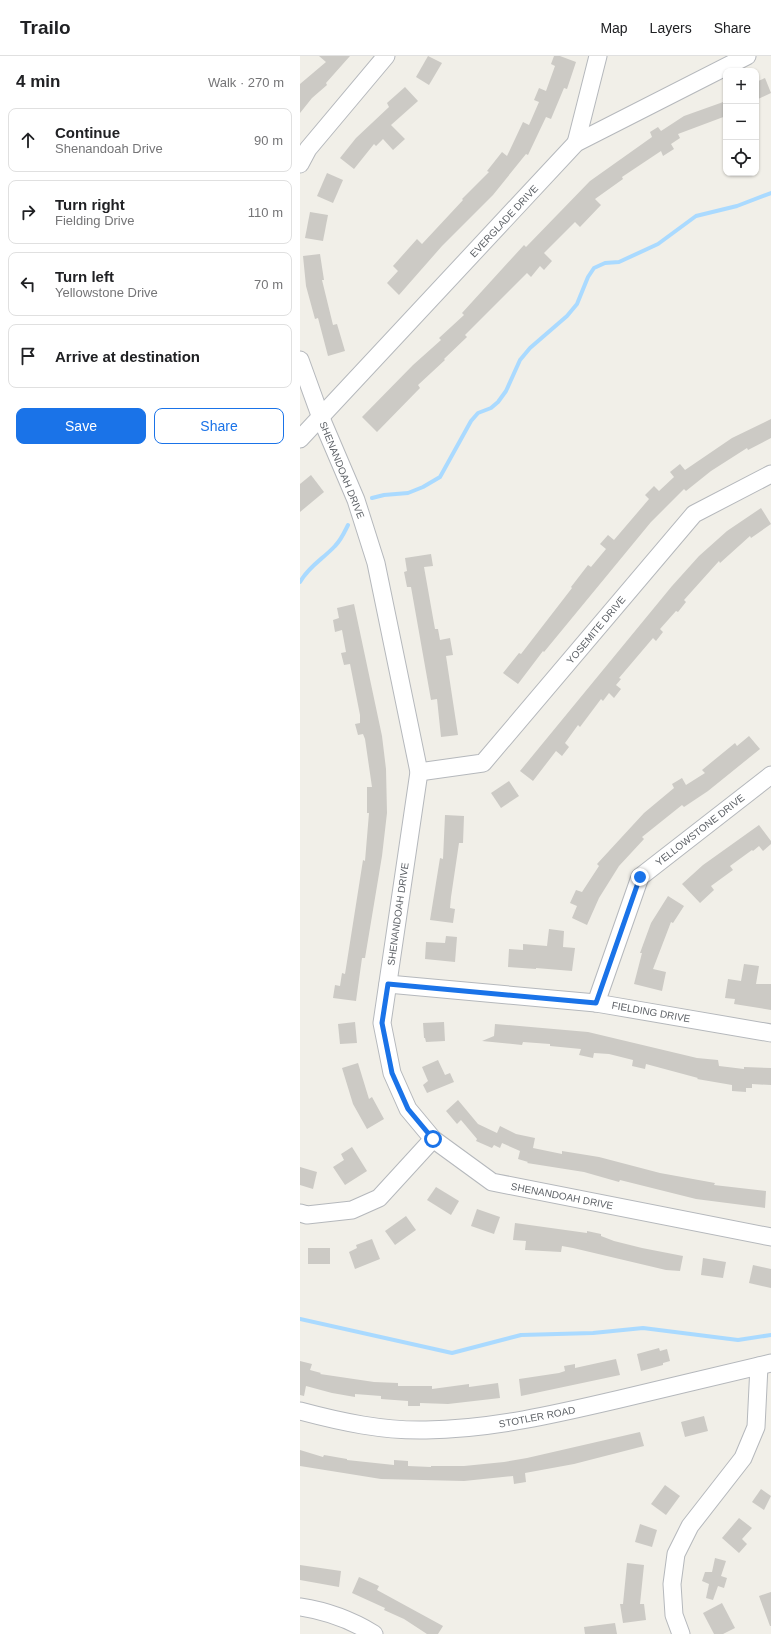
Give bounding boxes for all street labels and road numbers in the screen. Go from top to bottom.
street label: EVERGLADE DRIVE [468,182,540,259]
street label: SHENANDOAH DRIVE [317,420,367,521]
street label: YOSEMITE DRIVE [564,594,628,666]
street label: YELLOWSTONE DRIVE [654,792,747,868]
street label: SHENANDOAH DRIVE [385,861,411,966]
street label: FIELDING DRIVE [611,1000,691,1024]
street label: SHENANDOAH DRIVE [510,1181,614,1211]
street label: STOTLER ROAD [498,1404,576,1430]

